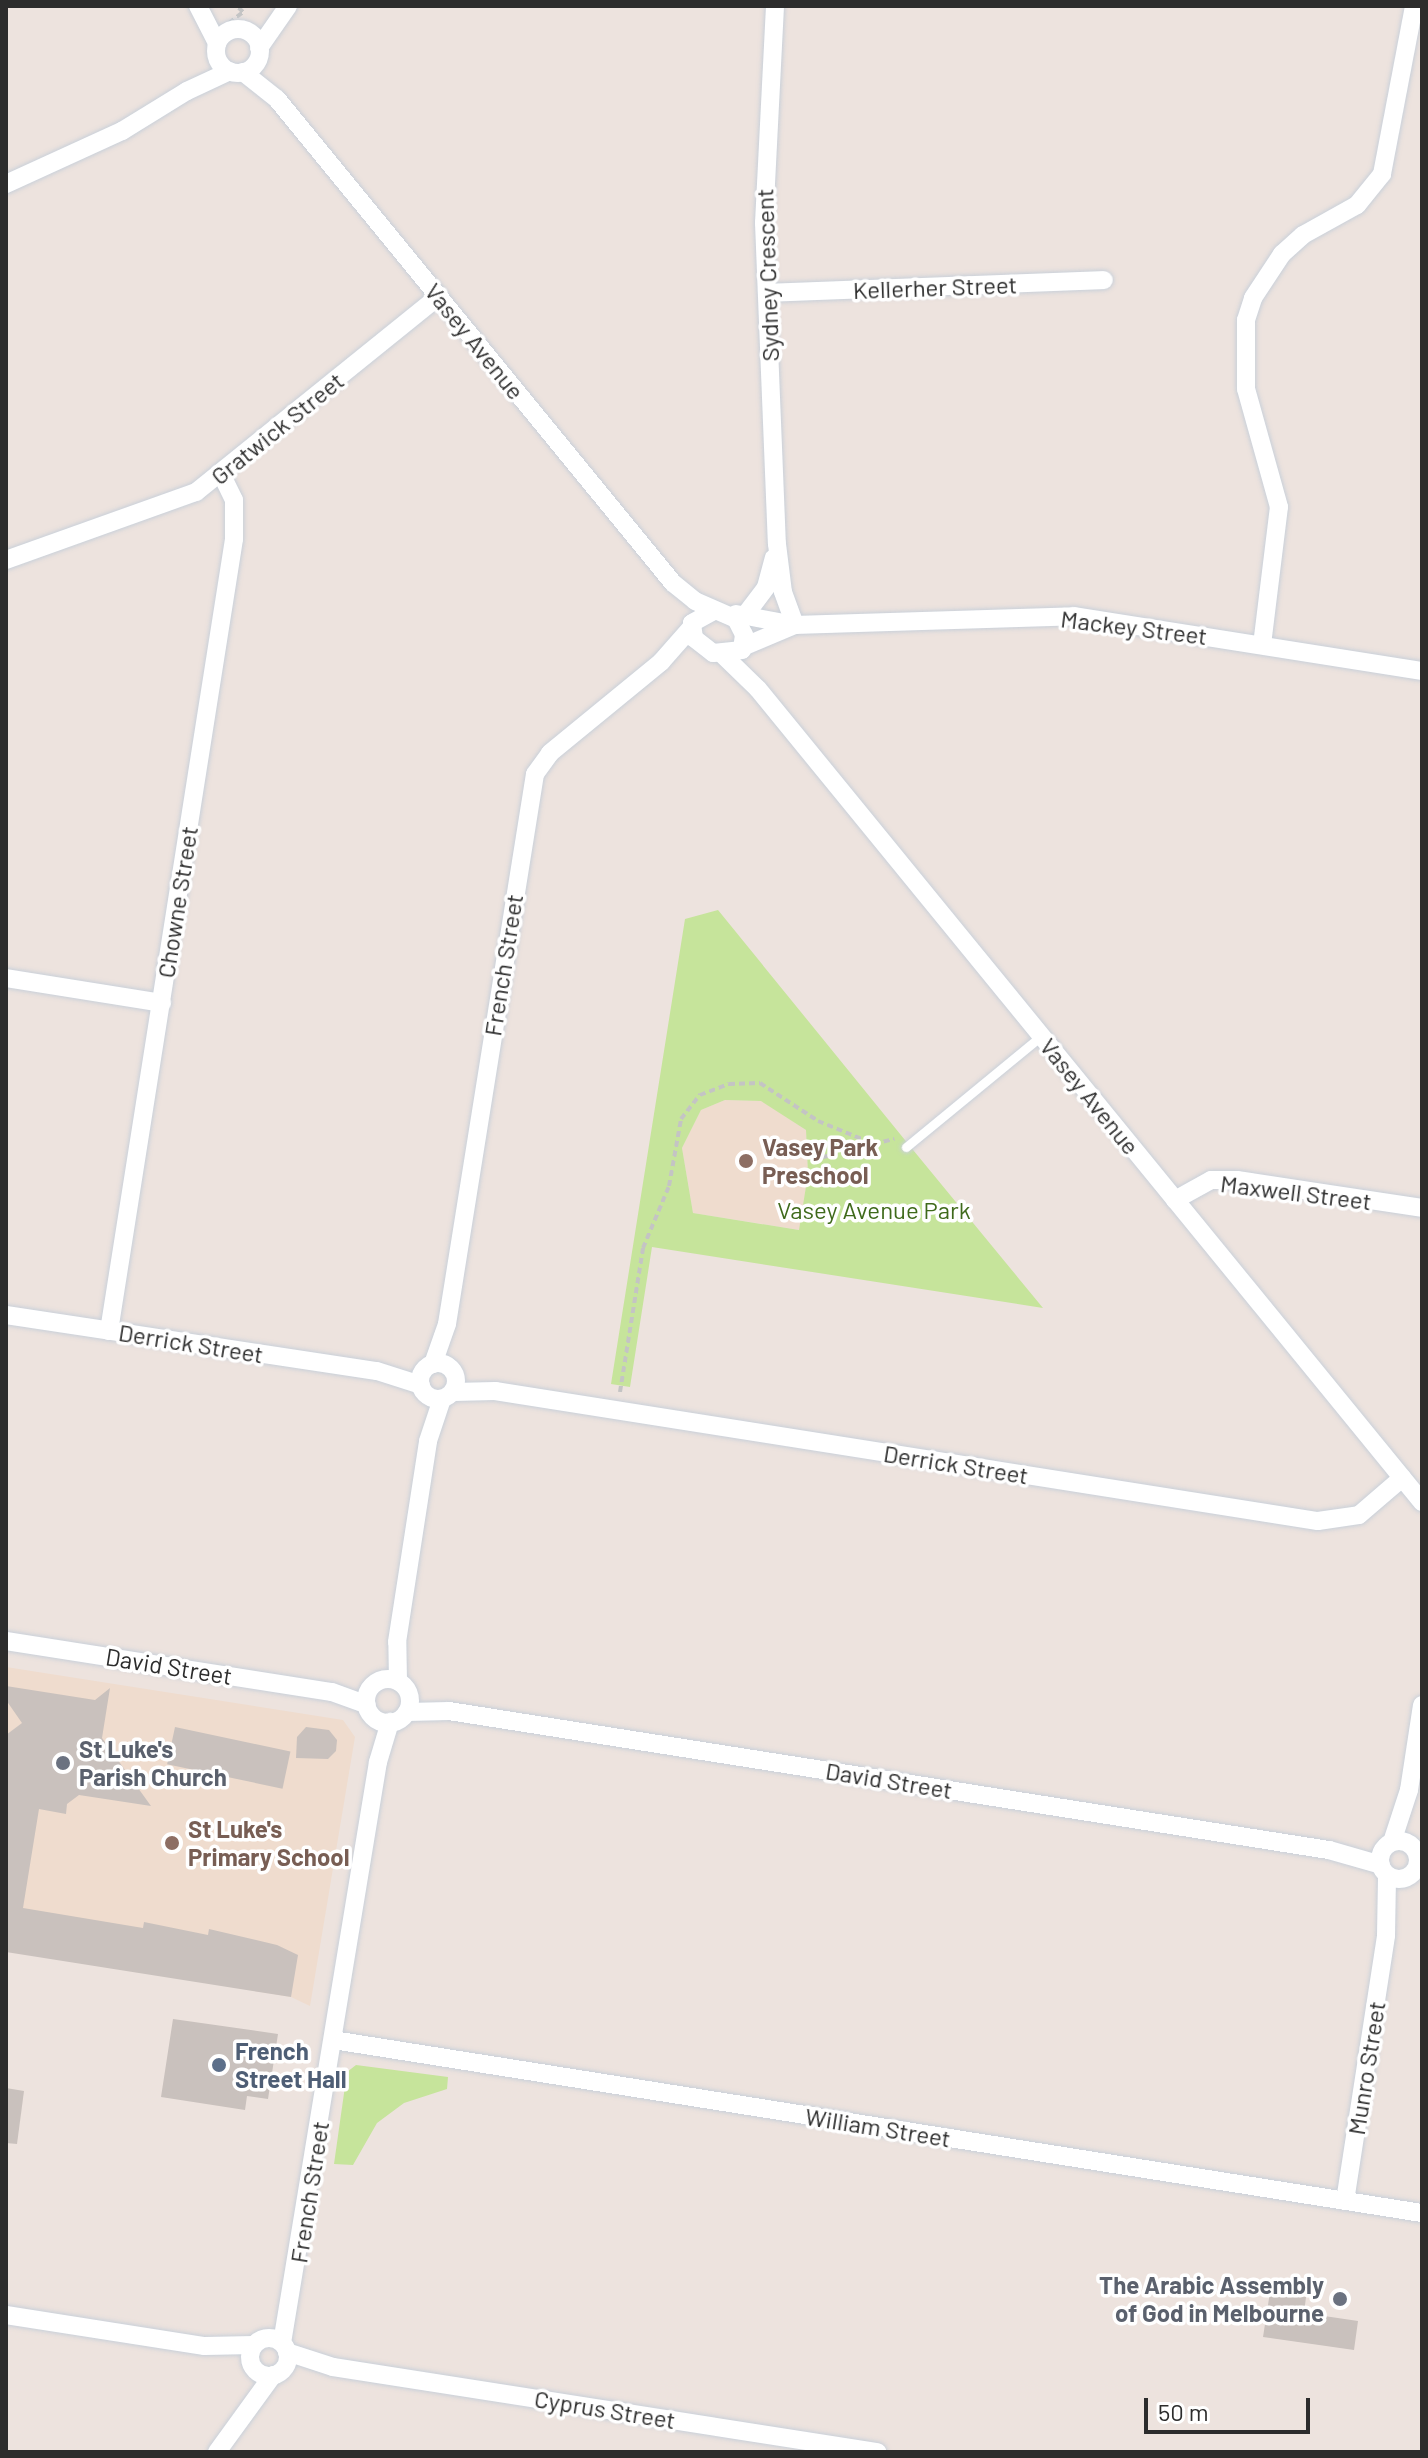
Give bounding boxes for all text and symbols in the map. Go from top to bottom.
street label: Sydney Crescent [750,188,784,362]
street label: Kellerher Street [852,270,1018,304]
street label: Vasey Avenue [419,277,531,405]
street label: Gratwick Street [205,366,349,490]
street label: Mackey Street [1059,604,1209,650]
street label: Chowne Street [151,824,203,980]
street label: French Street [478,892,528,1038]
street label: Vasey Avenue [1034,1032,1146,1160]
place label: Vasey Park Preschool [762,1133,878,1189]
marker: Vasey Park Preschool [737,1152,755,1170]
street label: Maxwell Street [1219,1168,1373,1216]
park label: Vasey Avenue Park [777,1196,971,1224]
street label: Derrick Street [117,1317,265,1369]
street label: Derrick Street [882,1438,1030,1490]
street label: David Street [104,1642,234,1690]
place label: St Luke's Parish Church [79,1735,227,1791]
marker: St Luke's Parish Church [54,1754,72,1772]
street label: David Street [824,1756,954,1804]
place label: St Luke's Primary School [188,1815,350,1871]
marker: St Luke's Primary School [163,1834,181,1852]
street label: Munro Street [1341,1999,1391,2137]
place label: French Street Hall [235,2037,347,2093]
marker: French Street Hall [210,2056,228,2074]
street label: William Street [803,2101,953,2153]
street label: French Street [284,2119,334,2265]
place label: The Arabic Assembly of God in Melbourne [1099,2271,1324,2327]
marker: The Arabic Assembly of God in Melbourne [1331,2290,1349,2308]
scale bar [1148,2382,1314,2432]
street label: Cyprus Street [532,2384,678,2434]
text: 50 m [1158,2397,1209,2426]

